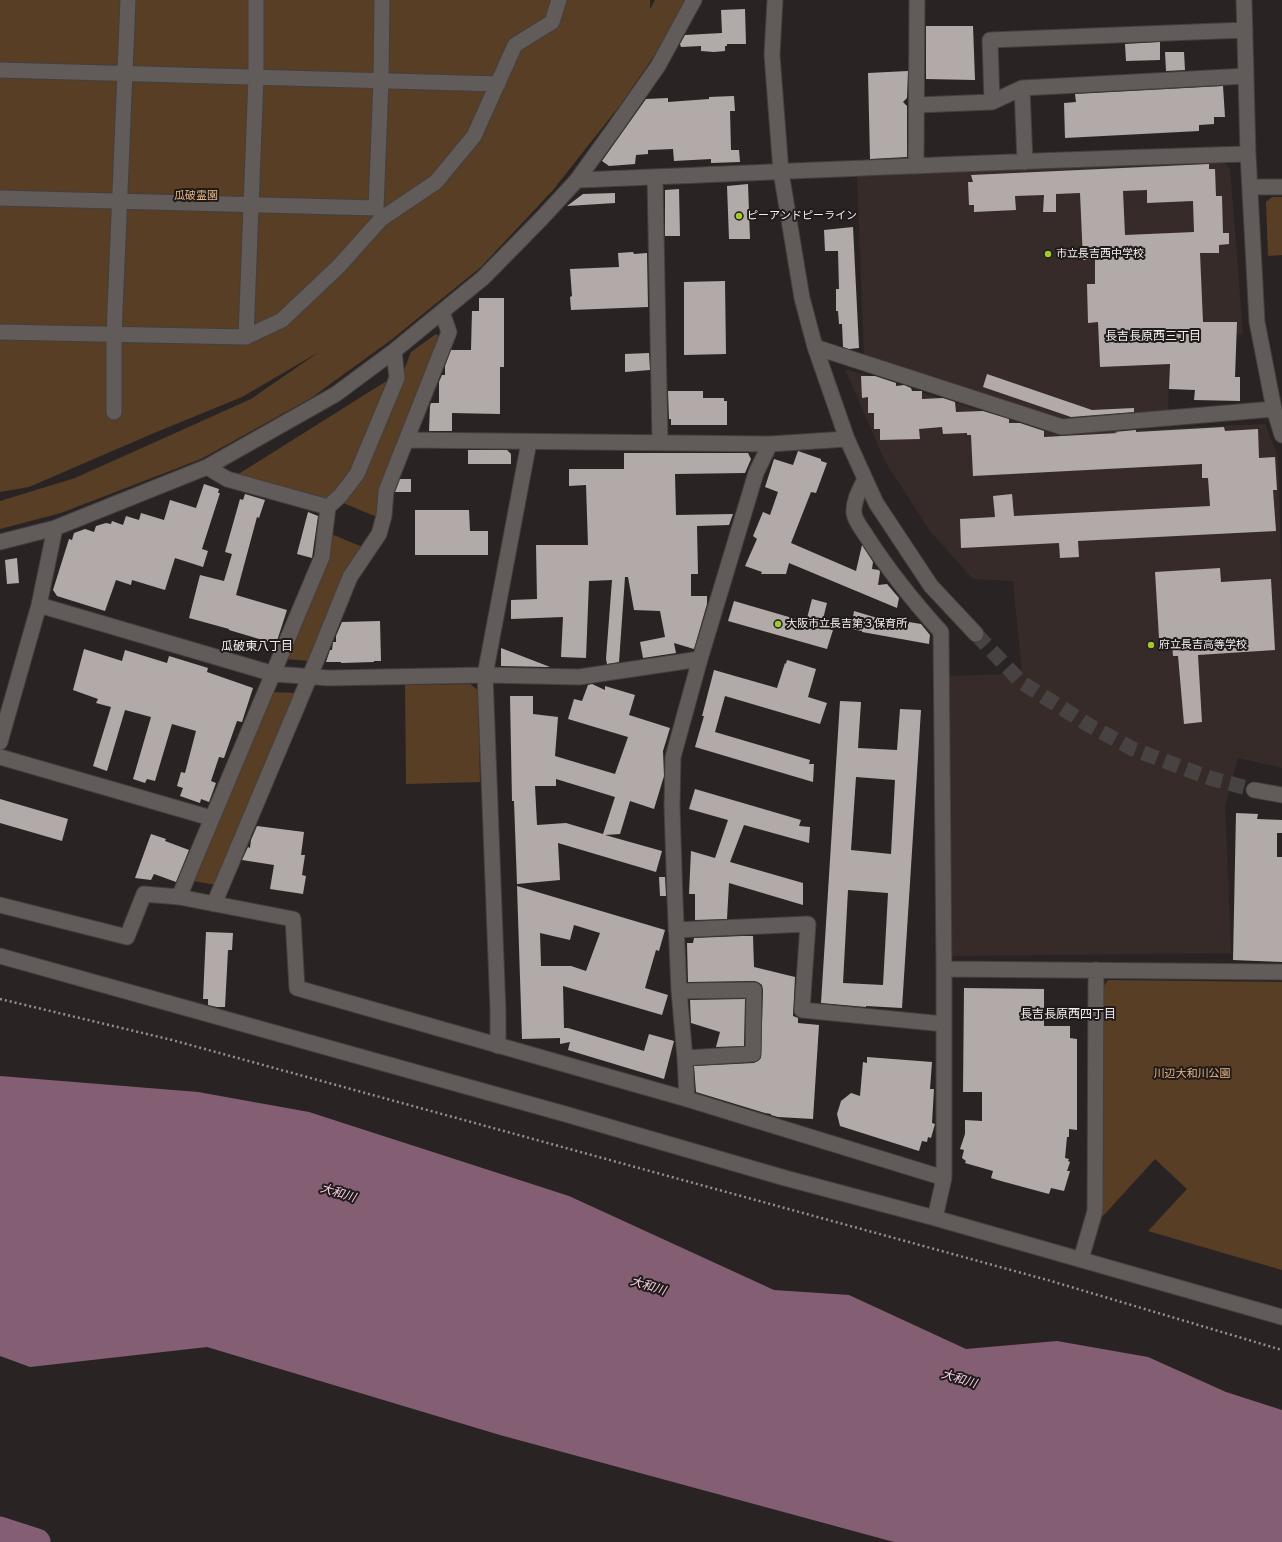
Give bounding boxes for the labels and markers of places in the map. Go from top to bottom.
place label: ピーアンドピーライン [747,209,857,223]
marker: ピーアンドピーライン [734,211,744,221]
place label: 市立長吉西中学校 [1056,247,1144,261]
marker: 市立長吉西中学校 [1043,249,1053,259]
place label: 大阪市立長吉第３保育所 [786,617,907,631]
marker: 大阪市立長吉第３保育所 [773,619,783,629]
place label: 府立長吉高等学校 [1159,638,1247,652]
marker: 府立長吉高等学校 [1146,640,1156,650]

